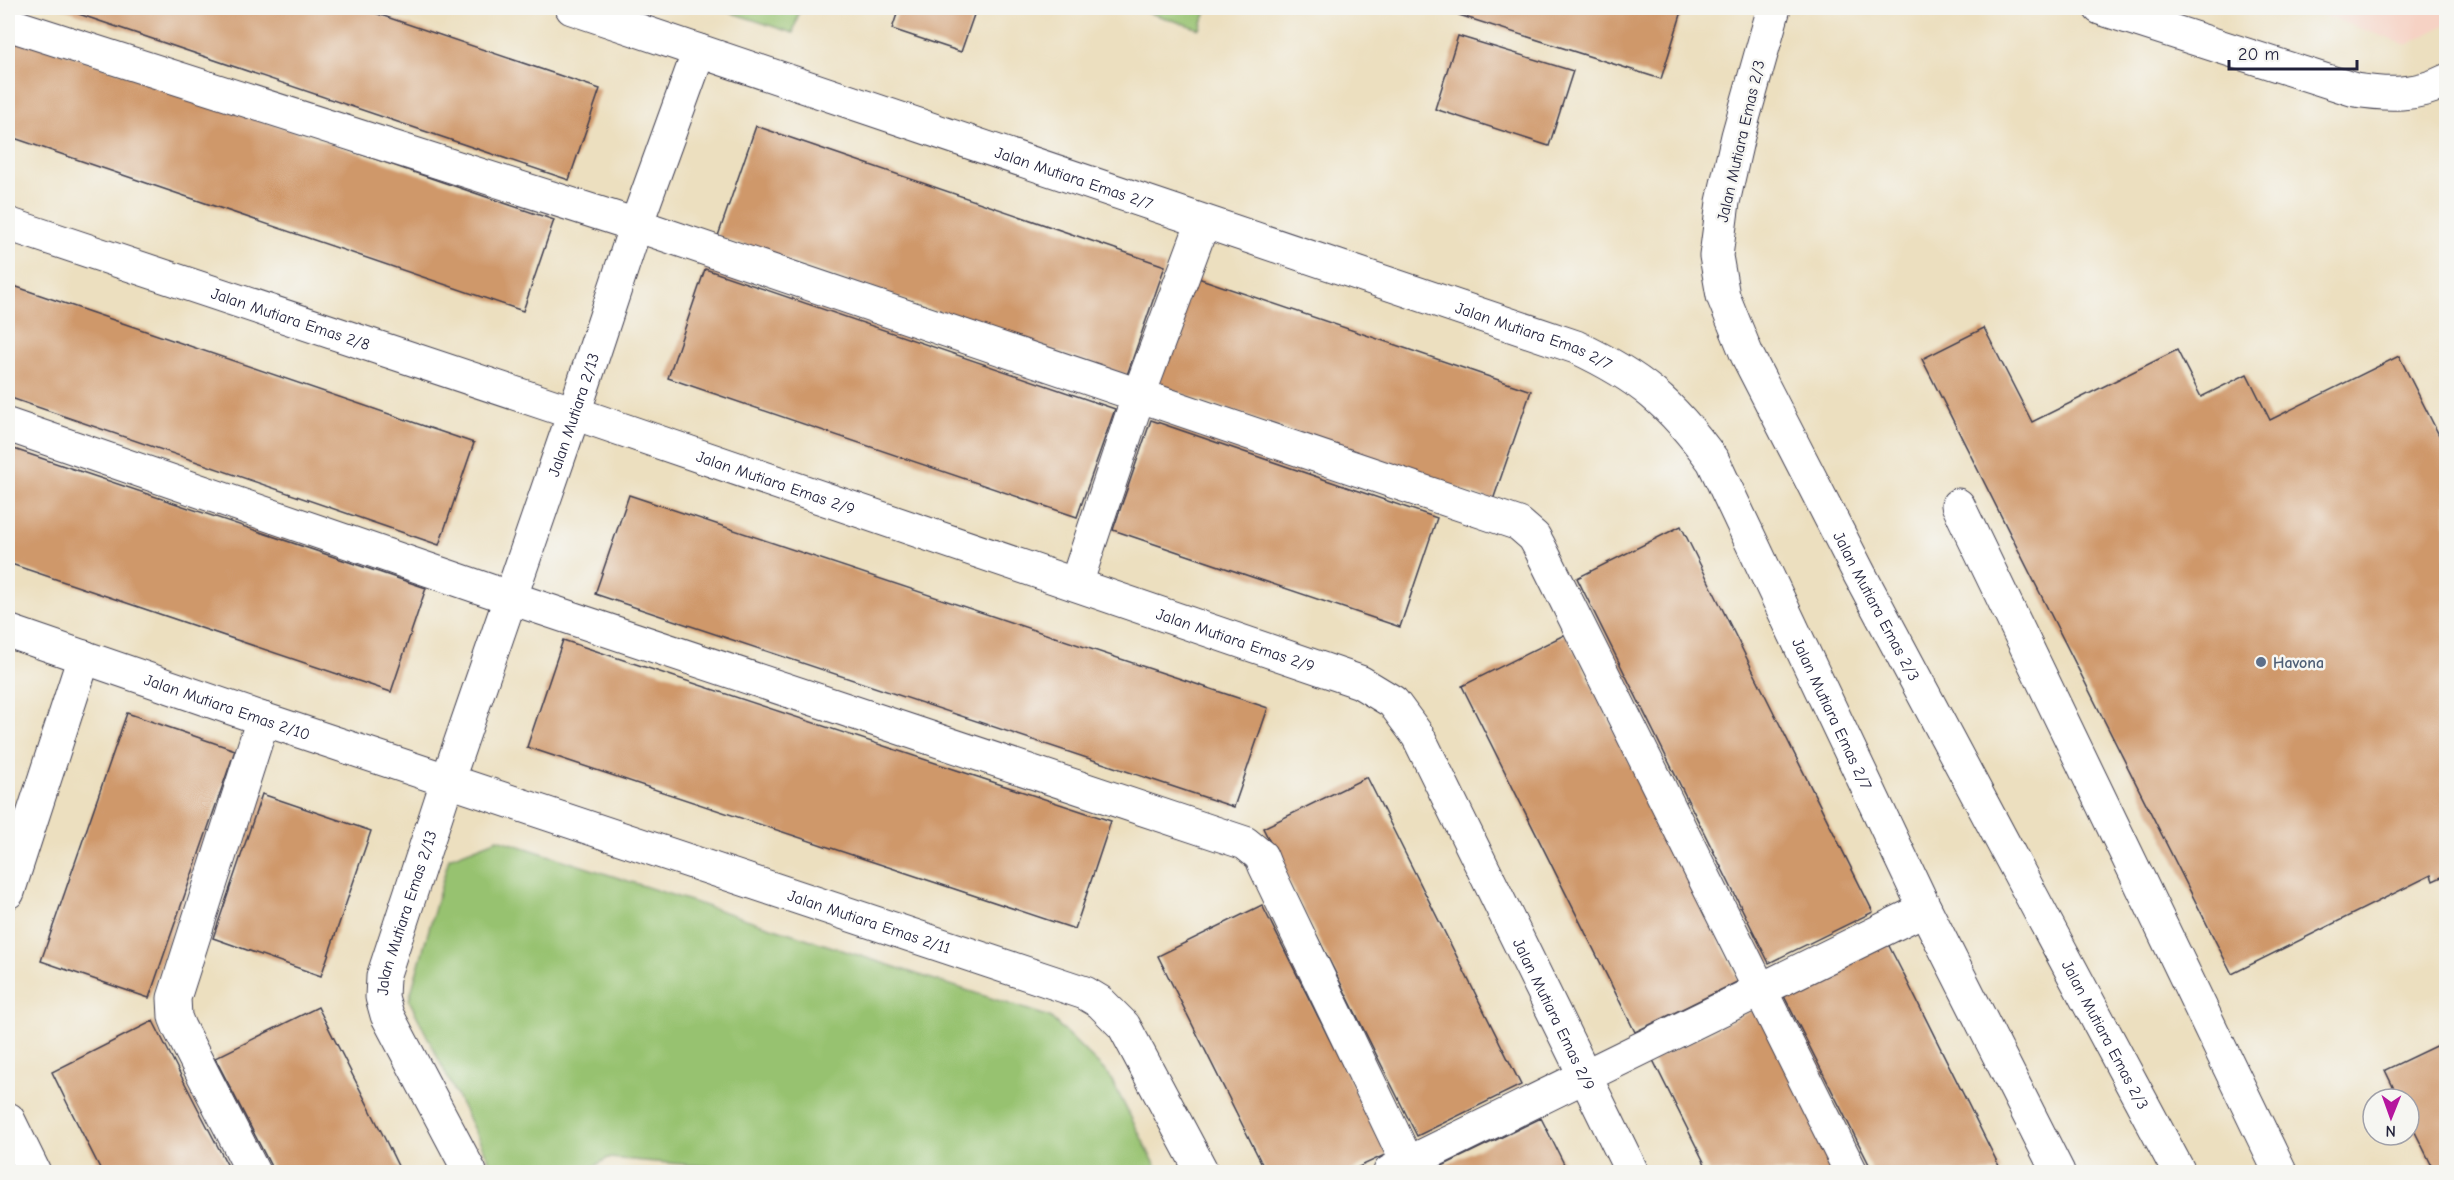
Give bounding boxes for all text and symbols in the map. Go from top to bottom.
scale bar [2229,33,2356,71]
text: 20 m [2238,44,2279,65]
street label: Jalan Mutiara Emas 2/3 [1714,58,1768,224]
street label: Jalan Mutiara Emas 2/7 [993,144,1155,214]
street label: Jalan Mutiara Emas 2/8 [209,284,372,354]
street label: Jalan Mutiara Emas 2/7 [1453,299,1615,374]
street label: Jalan Mutiara 2/13 [545,351,603,479]
street label: Jalan Mutiara Emas 2/9 [694,448,857,518]
street label: Jalan Mutiara Emas 2/3 [1829,529,1923,684]
street label: Jalan Mutiara Emas 2/9 [1154,605,1317,676]
street label: Jalan Mutiara Emas 2/7 [1788,636,1875,793]
place label: Havona [2273,654,2324,672]
marker: Havona [2254,655,2268,669]
street label: Jalan Mutiara Emas 2/10 [142,671,312,744]
street label: Jalan Mutiara Emas 2/13 [374,828,440,996]
street label: Jalan Mutiara Emas 2/11 [785,887,953,958]
street label: Jalan Mutiara Emas 2/9 [1509,936,1598,1093]
street label: Jalan Mutiara Emas 2/3 [2058,958,2152,1113]
north arrow [2361,1087,2421,1147]
text: N [2385,1122,2396,1140]

